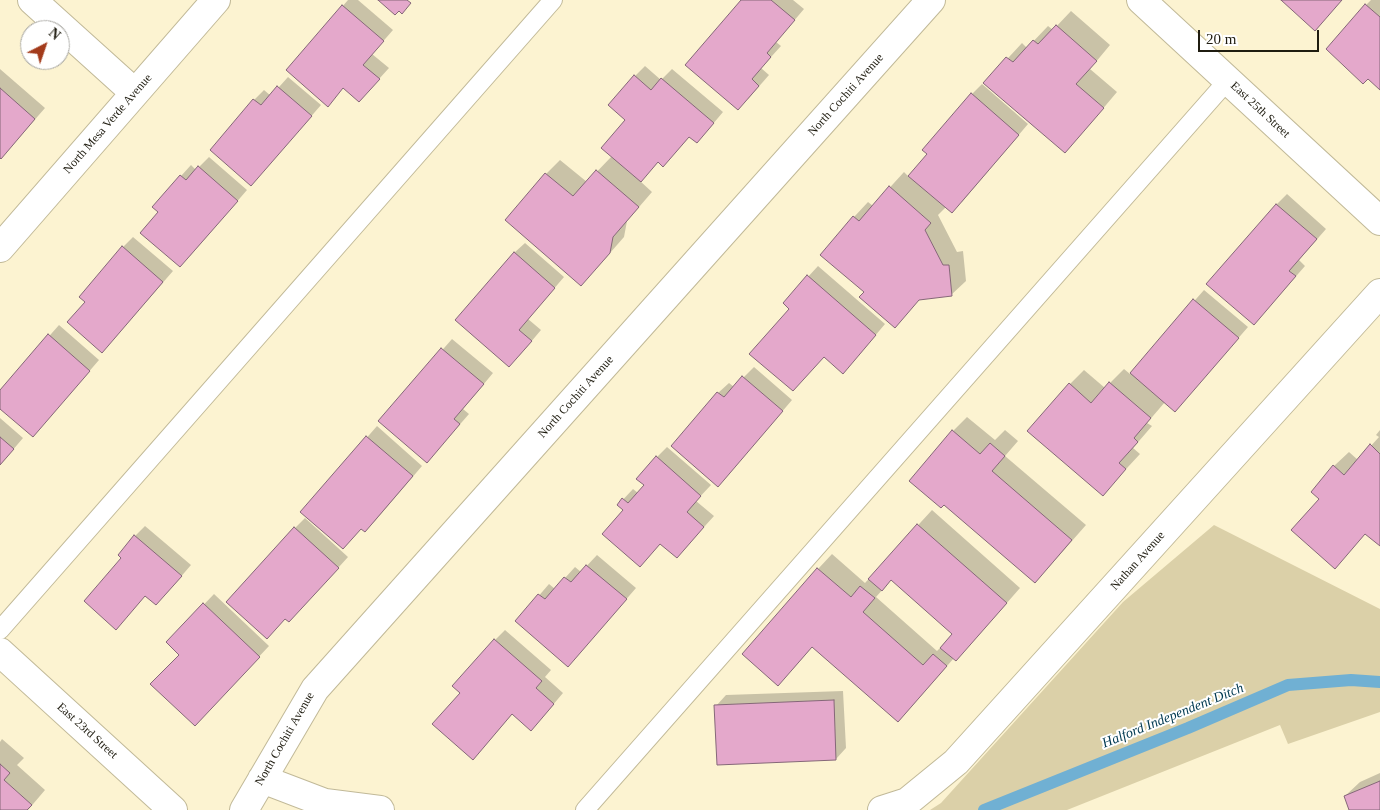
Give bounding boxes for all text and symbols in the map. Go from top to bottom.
north arrow [20,20,70,70]
scale bar [1200,20,1321,52]
text: N [46,25,63,43]
text: 20 m [1206,31,1236,47]
street label: North Cochiti Avenue [805,51,887,139]
street label: North Mesa Verde Avenue [61,71,155,177]
street label: East 25th Street [1227,79,1293,141]
street label: North Cochiti Avenue [535,353,617,441]
street label: Nathan Avenue [1108,529,1168,593]
water label: Halford Independent Ditch [1100,680,1246,752]
street label: North Cochiti Avenue [252,690,318,788]
street label: East 23rd Street [54,700,120,762]

